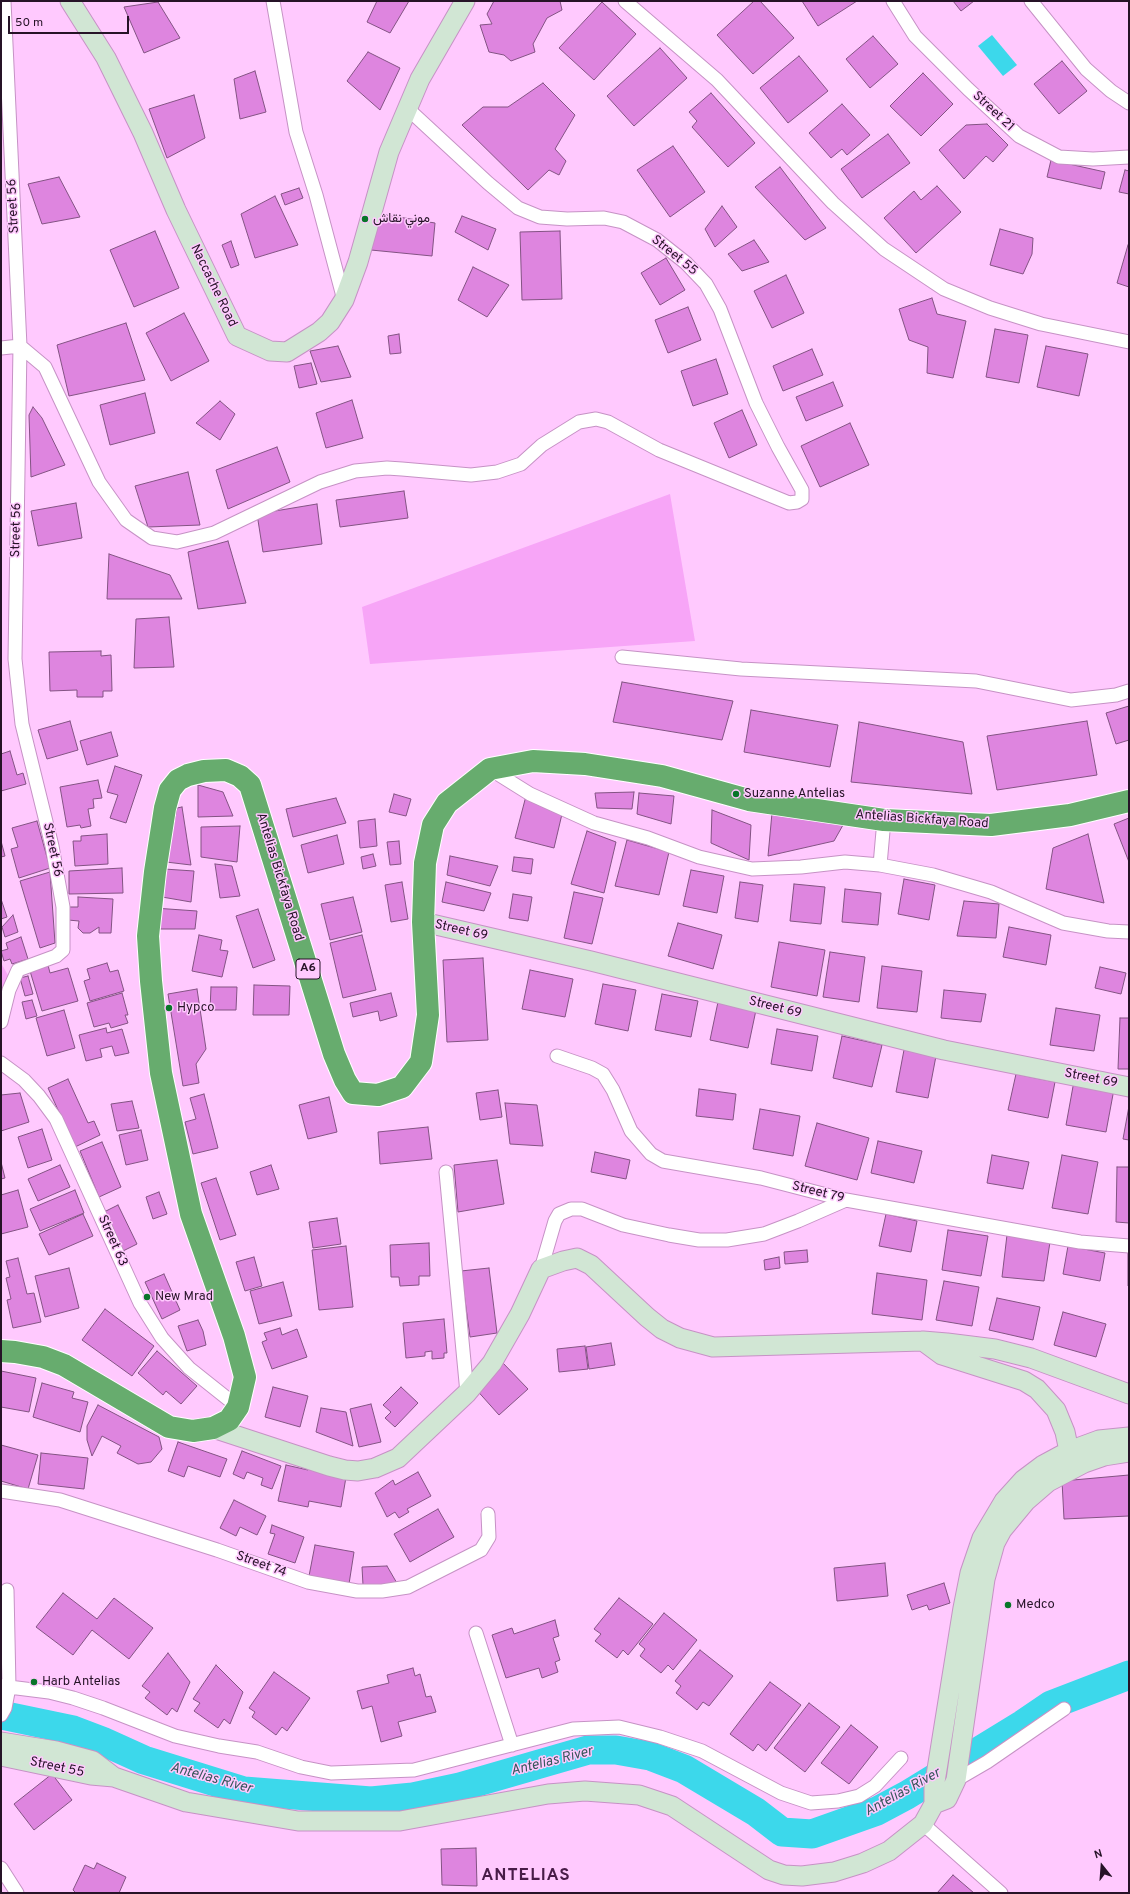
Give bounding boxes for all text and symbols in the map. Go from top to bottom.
scale bar [10,8,131,34]
text: 50 m [15,15,43,31]
street label: Street 21 [969,89,1017,135]
street label: Street 56 [5,178,23,234]
place label: موني نقاش [373,211,430,227]
marker: موني نقاش [360,214,370,224]
street label: Street 55 [648,233,700,279]
street label: Naccache Road [186,242,240,330]
street label: Street 56 [9,503,25,557]
place label: Suzanne Antelias [744,786,845,802]
marker: Suzanne Antelias [731,789,741,799]
street label: Antelias Bickfaya Road [855,808,989,832]
street label: Antelias Bickfaya Road [252,811,306,943]
street label: Street 56 [39,822,65,878]
street label: Street 69 [433,917,489,945]
road number: A6 [296,959,320,979]
street label: Street 69 [747,994,803,1022]
place label: Hypco [177,1000,215,1016]
marker: Hypco [164,1003,174,1013]
street label: Street 69 [1063,1066,1119,1092]
street label: Street 79 [790,1179,846,1207]
street label: Street 63 [94,1213,130,1269]
place label: New Mrad [155,1289,213,1305]
marker: New Mrad [142,1292,152,1302]
street label: Street 74 [234,1549,288,1581]
place label: Medco [1016,1597,1055,1613]
marker: Medco [1003,1600,1013,1610]
place label: Harb Antelias [42,1674,120,1690]
marker: Harb Antelias [29,1677,39,1687]
water label: Antelias River [509,1744,595,1780]
street label: Street 55 [28,1755,86,1781]
water label: Antelias River [168,1760,254,1798]
water label: Antelias River [862,1765,944,1821]
north arrow [1082,1846,1122,1886]
text: N [1093,1847,1104,1862]
district label: ANTELIAS [481,1867,571,1887]

